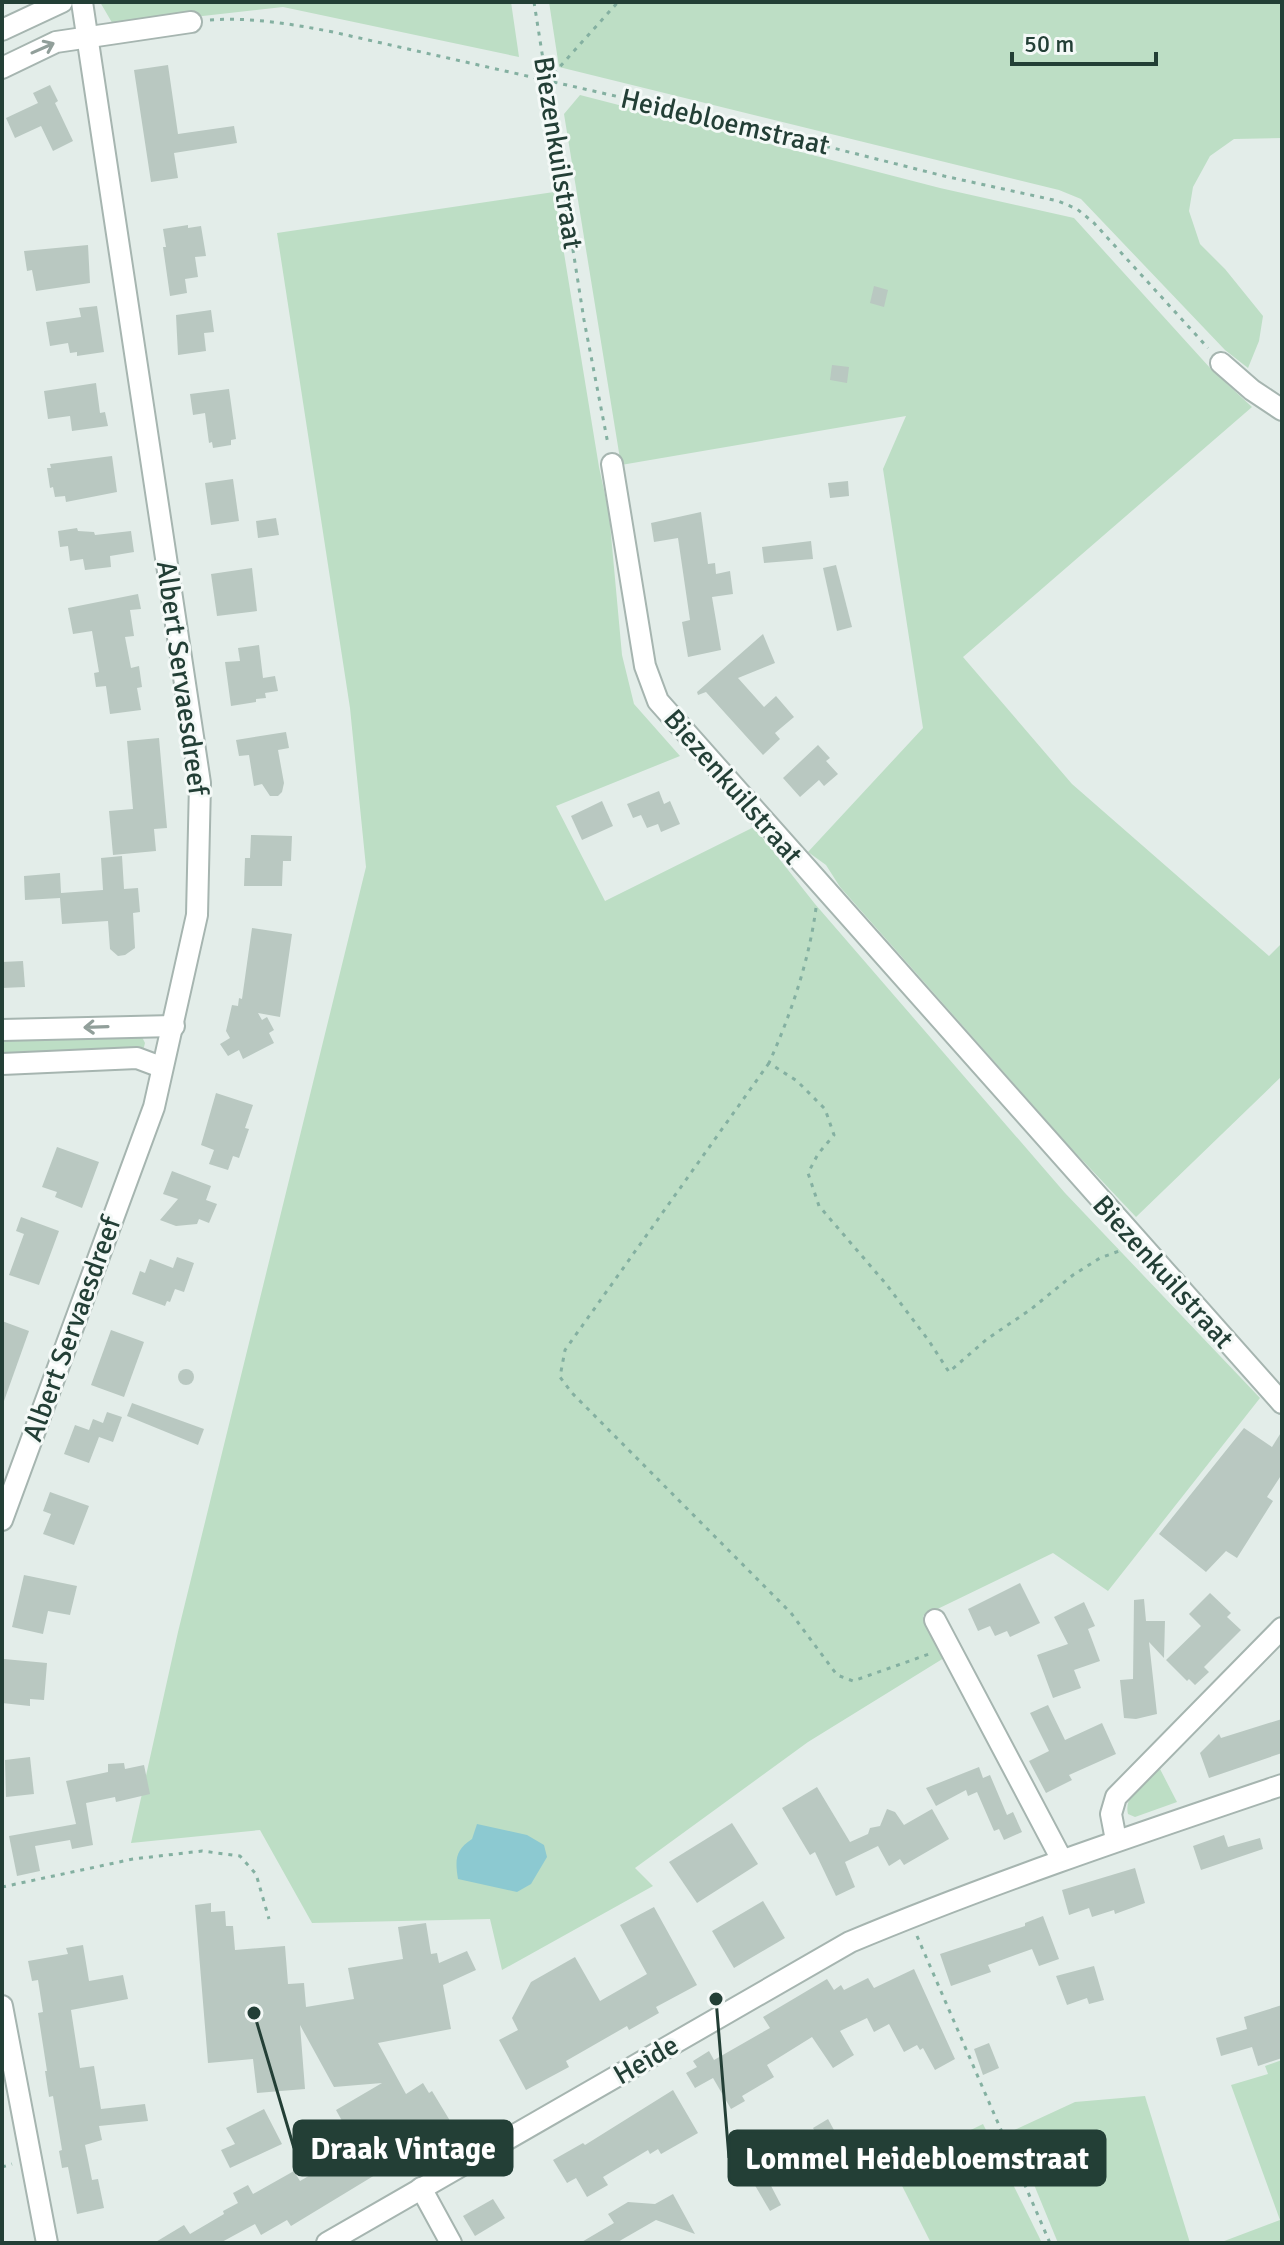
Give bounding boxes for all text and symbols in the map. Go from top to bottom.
scale bar [1012,16,1156,66]
text: 50 m [1024,29,1074,59]
one-way arrow [31,40,55,55]
street label: Biezenkuilstraat [526,54,590,252]
street label: Heidebloemstraat [617,81,833,163]
street label: Albert Servaesdreef [149,559,216,799]
street label: Biezenkuilstraat [656,702,810,872]
one-way arrow [83,1019,110,1034]
street label: Biezenkuilstraat [1085,1188,1241,1356]
street label: Albert Servaesdreef [16,1211,129,1446]
street label: Heide [607,2028,685,2092]
callout: Draak Vintage [294,2121,512,2175]
text: Draak Vintage [310,2131,496,2168]
callout: Lommel Heidebloemstraat [729,2131,1105,2185]
text: Lommel Heidebloemstraat [745,2141,1089,2178]

